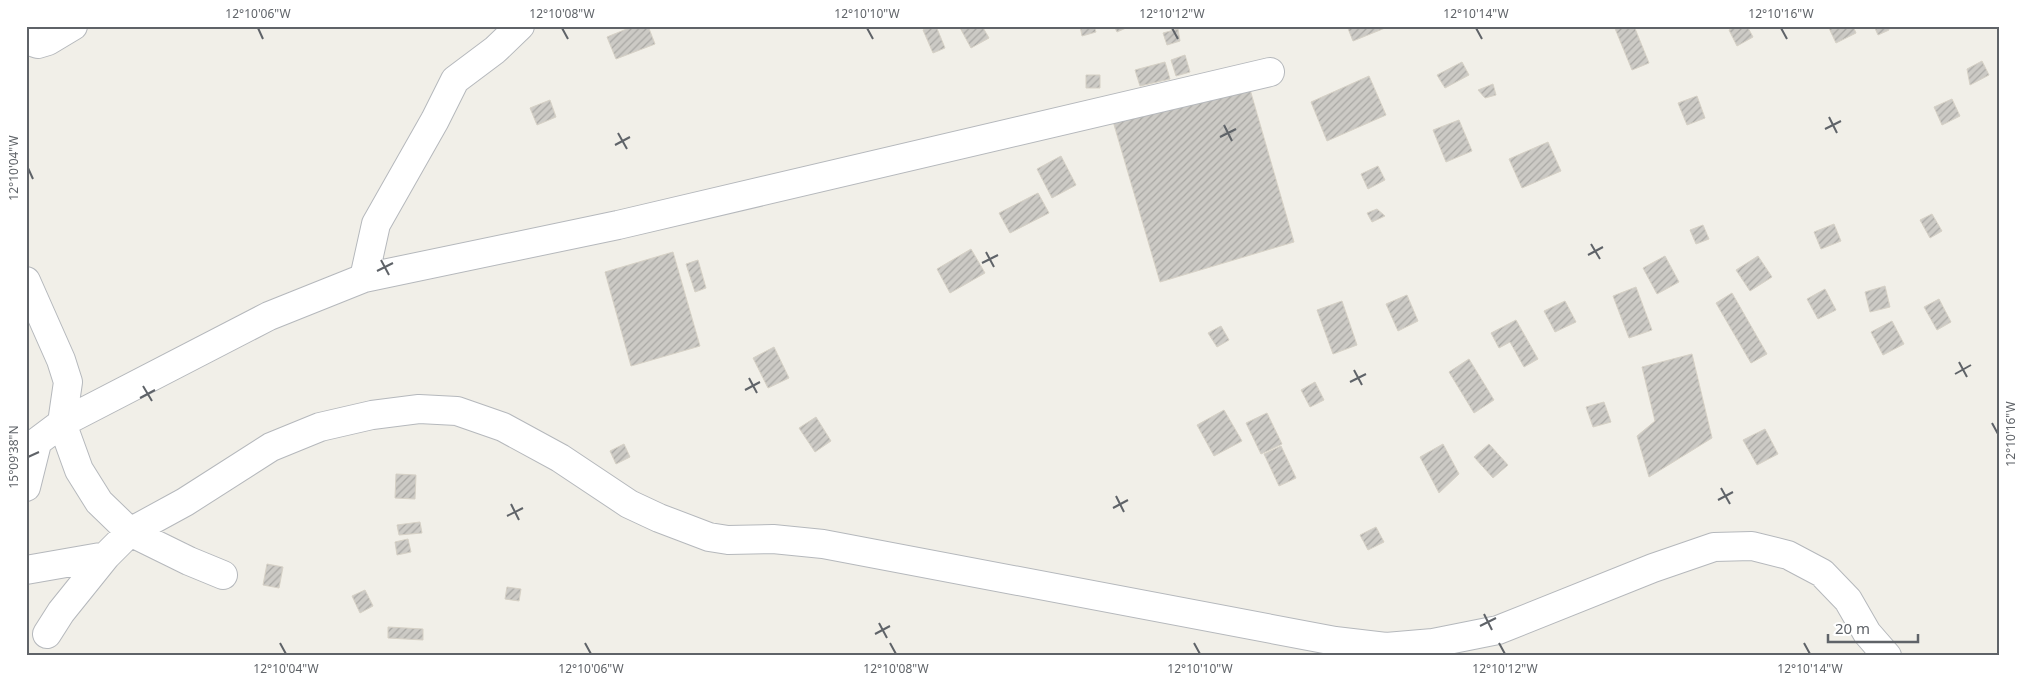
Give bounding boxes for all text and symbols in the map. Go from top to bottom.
text: 12°10'06"W [225,5,291,22]
text: 12°10'08"W [529,5,595,22]
text: 12°10'10"W [834,5,900,22]
text: 12°10'12"W [1139,5,1205,22]
text: 12°10'14"W [1443,5,1509,22]
text: 12°10'16"W [1748,5,1814,22]
text: 12°10'04"W [5,135,22,201]
text: 12°10'16"W [2002,401,2019,467]
text: 15°09'38"N [5,425,22,489]
scale bar [1828,612,1918,644]
text: 20 m [1835,618,1870,638]
text: 12°10'04"W [253,660,319,677]
text: 12°10'06"W [558,660,624,677]
text: 12°10'08"W [863,660,929,677]
text: 12°10'10"W [1167,660,1233,677]
text: 12°10'12"W [1472,660,1538,677]
text: 12°10'14"W [1777,660,1843,677]

